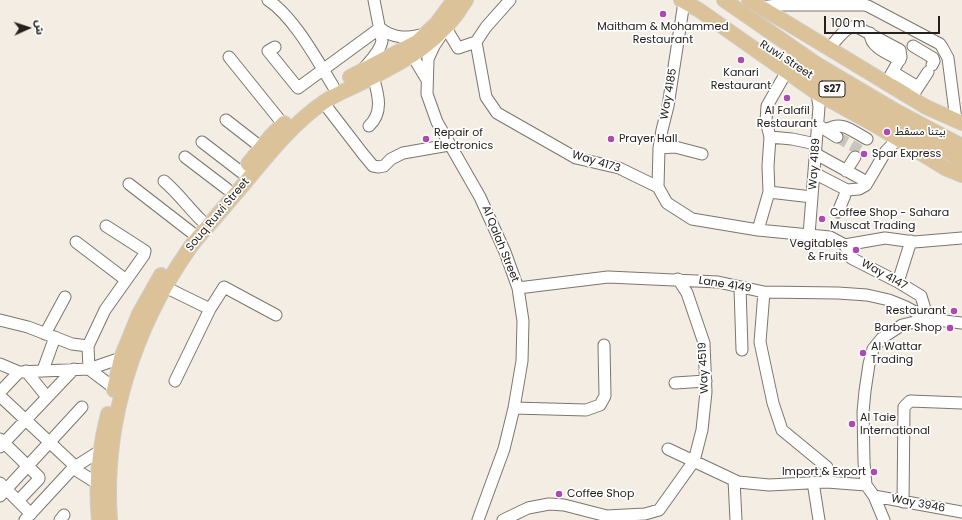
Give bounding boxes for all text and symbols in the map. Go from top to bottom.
north arrow [8,8,48,48]
scale bar [826,8,942,34]
marker: Maitham & Mohammed Restaurant [658,9,668,19]
text: 100 m [831,14,865,31]
text: ش [32,19,48,35]
place label: Maitham & Mohammed Restaurant [597,20,729,46]
street label: Ruwi Street [757,38,815,82]
marker: Kanari Restaurant [736,55,746,65]
place label: Kanari Restaurant [711,66,771,92]
street label: Way 4185 [658,67,680,121]
road number: S27 [819,81,845,97]
marker: Al Falafil Restaurant [782,93,792,103]
place label: Al Falafil Restaurant [757,104,817,130]
place label: بيتنا مسقط [895,125,946,139]
place label: Repair of Electronics [434,126,493,152]
marker: بيتنا مسقط [882,127,892,137]
place label: Prayer Hall [619,132,677,146]
marker: Repair of Electronics [421,134,431,144]
marker: Prayer Hall [606,134,616,144]
street label: Way 4189 [807,138,823,190]
place label: Spar Express [872,147,941,161]
street label: Way 4173 [570,148,622,176]
marker: Spar Express [859,149,869,159]
street label: Souq Ruwi Street [184,176,252,254]
street label: Al Qalah Street [479,204,521,284]
place label: Coffee Shop - Sahara Muscat Trading [830,206,949,232]
marker: Coffee Shop - Sahara Muscat Trading [817,214,827,224]
place label: Vegitables & Fruits [789,237,848,263]
marker: Vegitables & Fruits [851,245,861,255]
street label: Way 4147 [859,257,909,293]
street label: Lane 4149 [698,274,752,296]
place label: Restaurant [886,304,946,318]
marker: Restaurant [949,306,959,316]
place label: Barber Shop [874,321,942,335]
marker: Barber Shop [945,323,955,333]
place label: Al Wattar Trading [871,340,922,366]
street label: Way 4519 [696,342,712,394]
marker: Al Wattar Trading [858,348,868,358]
place label: Al Taie International [860,411,930,437]
marker: Al Taie International [847,419,857,429]
place label: Import & Export [782,465,866,479]
marker: Import & Export [869,467,879,477]
place label: Coffee Shop [567,487,634,501]
marker: Coffee Shop [554,489,564,499]
street label: Way 3946 [890,492,946,516]

